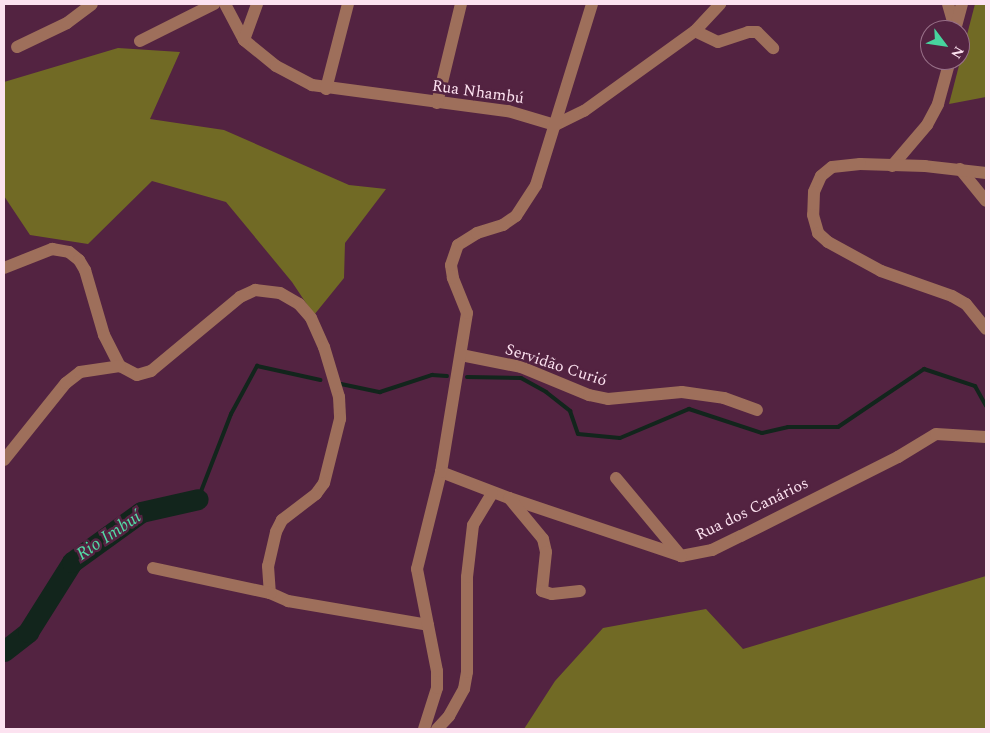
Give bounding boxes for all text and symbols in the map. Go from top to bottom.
north arrow [920,20,970,70]
text: N [945,42,969,63]
street label: Rua Nhambú [431,76,525,108]
street label: Servidão Curió [503,340,609,390]
street label: Rua dos Canários [692,473,812,545]
water label: Rio Imbuí [73,507,145,565]

